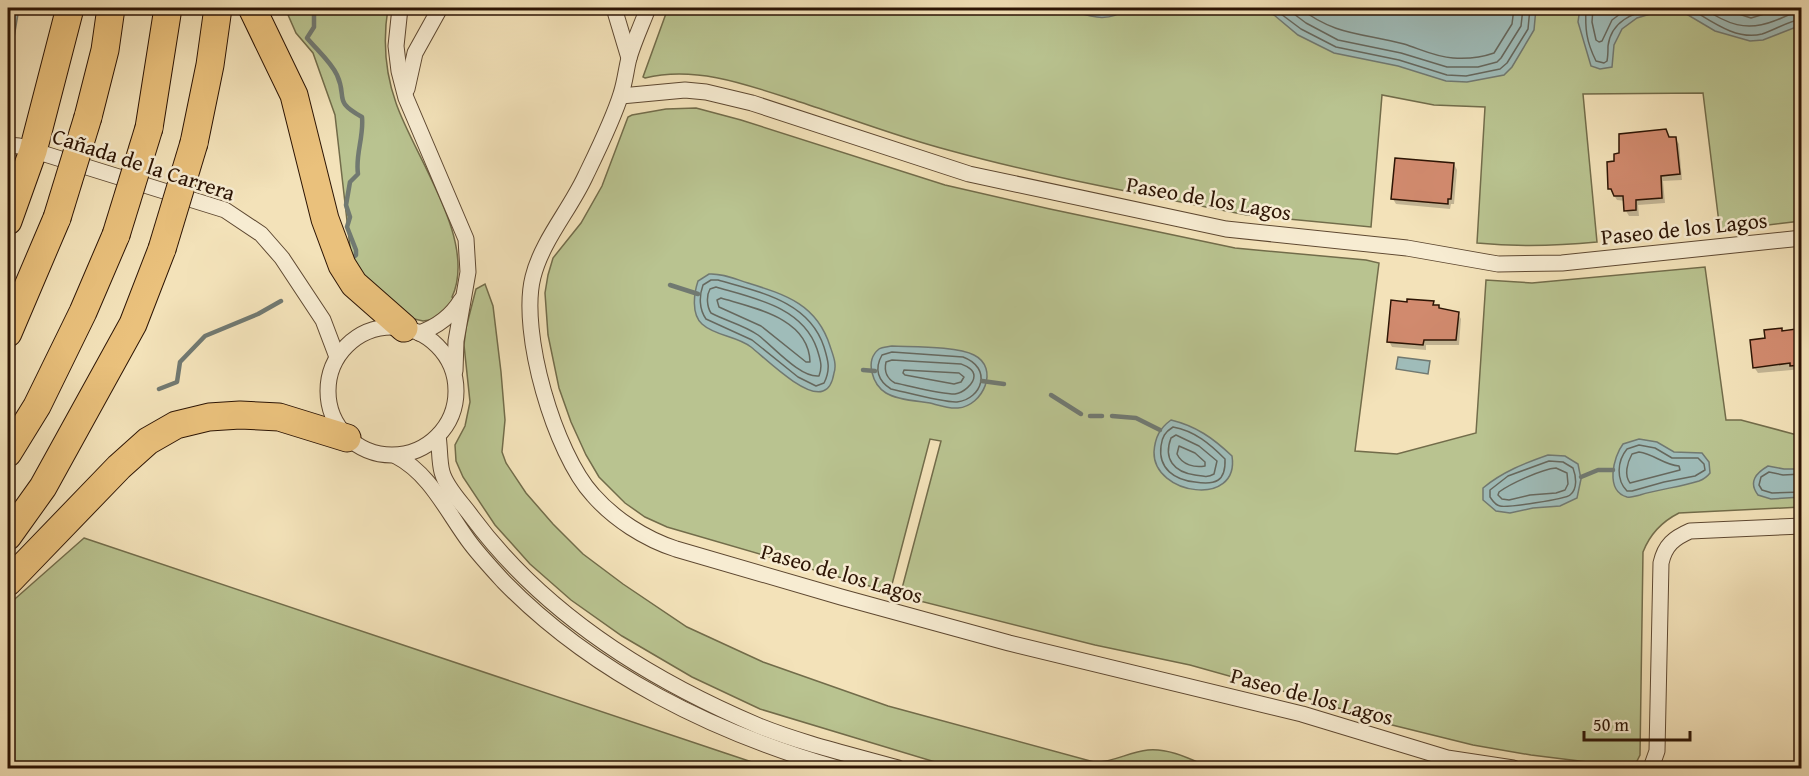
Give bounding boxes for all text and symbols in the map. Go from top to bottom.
street label: Cañada de la Carrera [49,119,240,209]
street label: Paseo de los Lagos [1124,168,1294,228]
street label: Paseo de los Lagos [1599,203,1769,253]
street label: Paseo de los Lagos [757,535,927,611]
street label: Paseo de los Lagos [1227,659,1397,733]
scale bar [1584,704,1690,742]
text: 50 m [1593,711,1629,738]

